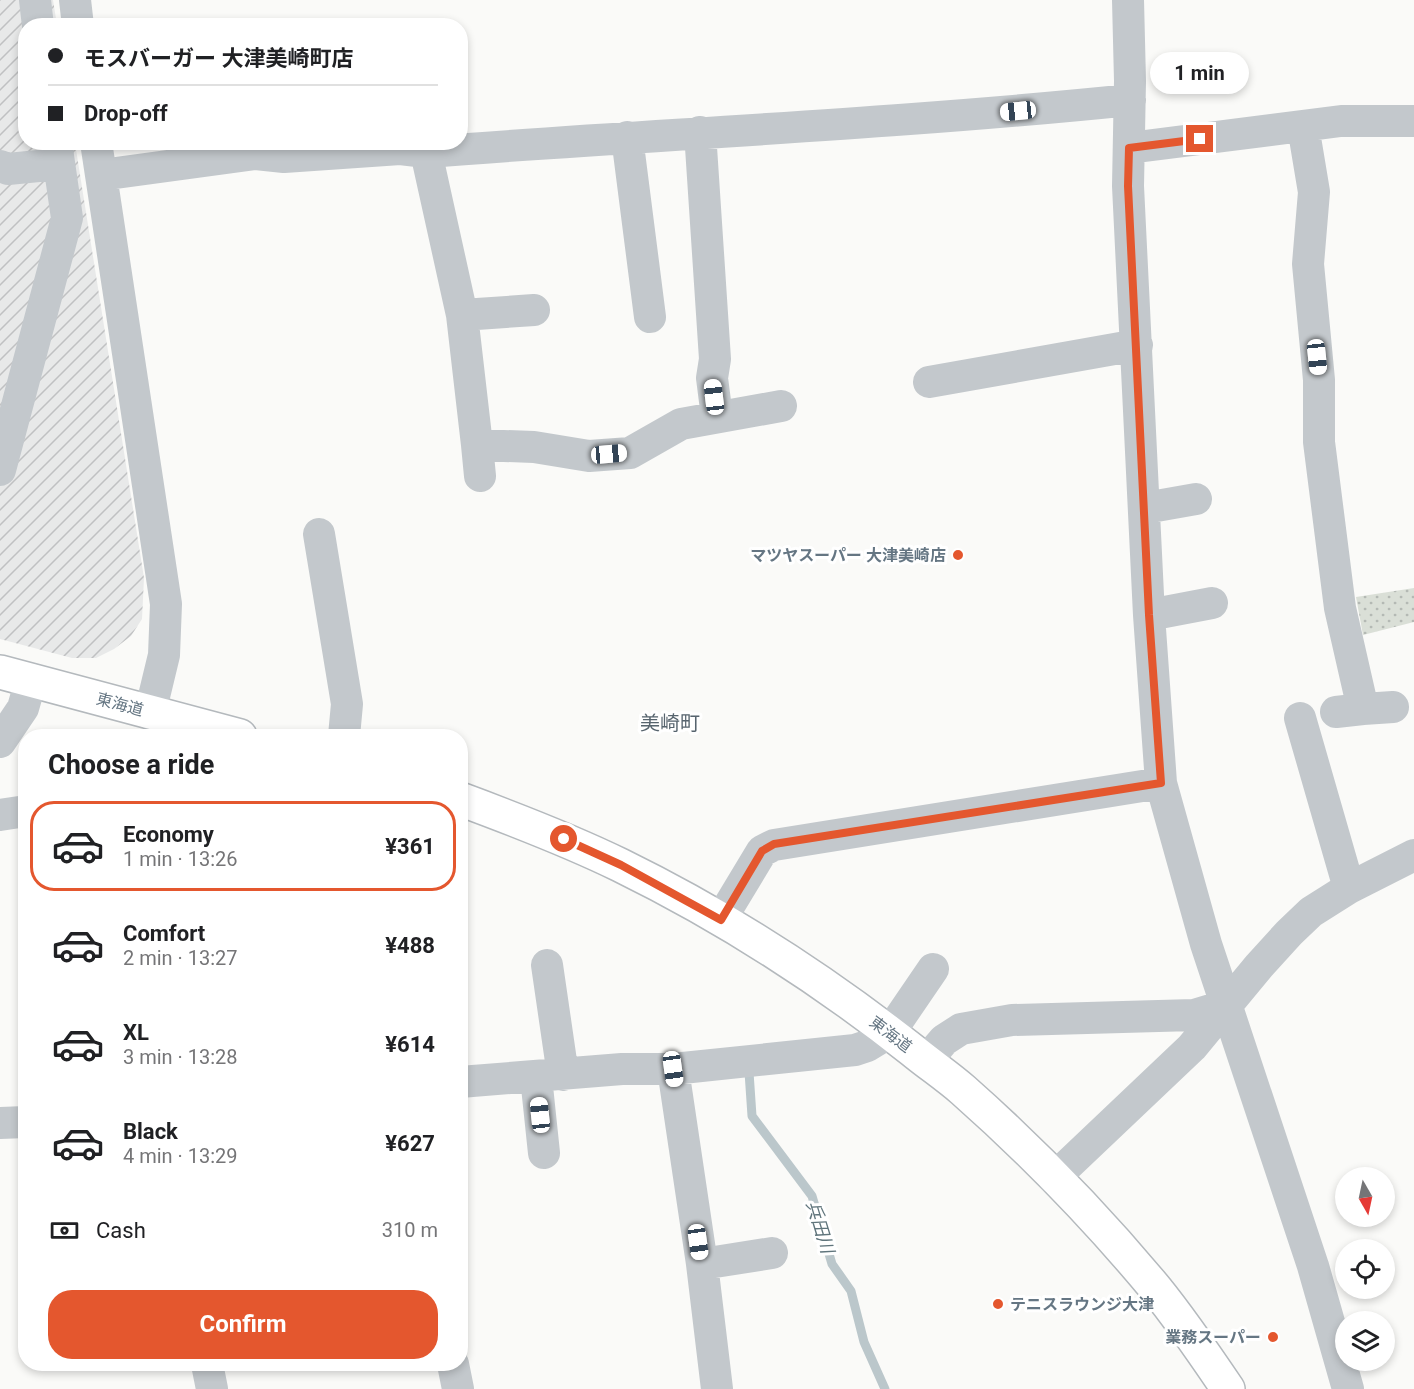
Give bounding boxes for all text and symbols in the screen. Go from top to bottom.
text: モスバーガー 大津美崎町店 [84,46,353,71]
callout: 1 min [1150,52,1250,94]
text: 1 min [1174,61,1225,85]
car [999,100,1037,122]
text: Drop-off [84,101,168,126]
route end [1186,125,1213,152]
car [1306,338,1328,376]
car [703,378,725,416]
car [590,443,628,465]
place label: マツヤスーパー 大津美崎店 [750,546,946,565]
marker: マツヤスーパー 大津美崎店 [951,548,965,562]
street label: 東海道 [94,689,146,720]
district label: 美崎町 [640,711,700,735]
text: Choose a ride [48,749,214,781]
icon: car [51,819,105,873]
text: Economy [123,822,214,847]
route start [550,825,577,852]
text: ¥361 [385,834,435,859]
text: 1 min · 13:26 [123,847,238,871]
icon: car [51,918,105,972]
text: Comfort [123,921,205,946]
text: ¥488 [385,933,435,958]
text: 2 min · 13:27 [123,946,238,970]
street label: 東海道 [866,1012,916,1056]
icon: car [51,1017,105,1071]
text: XL [123,1020,149,1045]
text: ¥614 [385,1032,435,1057]
text: 3 min · 13:28 [123,1045,238,1069]
car [662,1050,684,1088]
car [529,1096,551,1134]
icon: car [51,1116,105,1170]
text: Black [123,1119,178,1144]
text: ¥627 [385,1131,435,1156]
text: 4 min · 13:29 [123,1144,238,1168]
north arrow [1335,1167,1395,1227]
map controls [1335,1167,1395,1371]
water label: 兵田川 [803,1198,839,1258]
icon: cash [48,1214,81,1247]
text: Cash [96,1218,146,1243]
text: 310 m [382,1218,438,1242]
car [687,1223,709,1261]
button: locate [1335,1239,1395,1299]
button: Confirm [48,1290,438,1359]
place label: テニスラウンジ大津 [1010,1295,1154,1314]
marker: テニスラウンジ大津 [991,1297,1005,1311]
button: layers [1335,1311,1395,1371]
place label: 業務スーパー [1165,1328,1261,1347]
marker: 業務スーパー [1266,1330,1280,1344]

